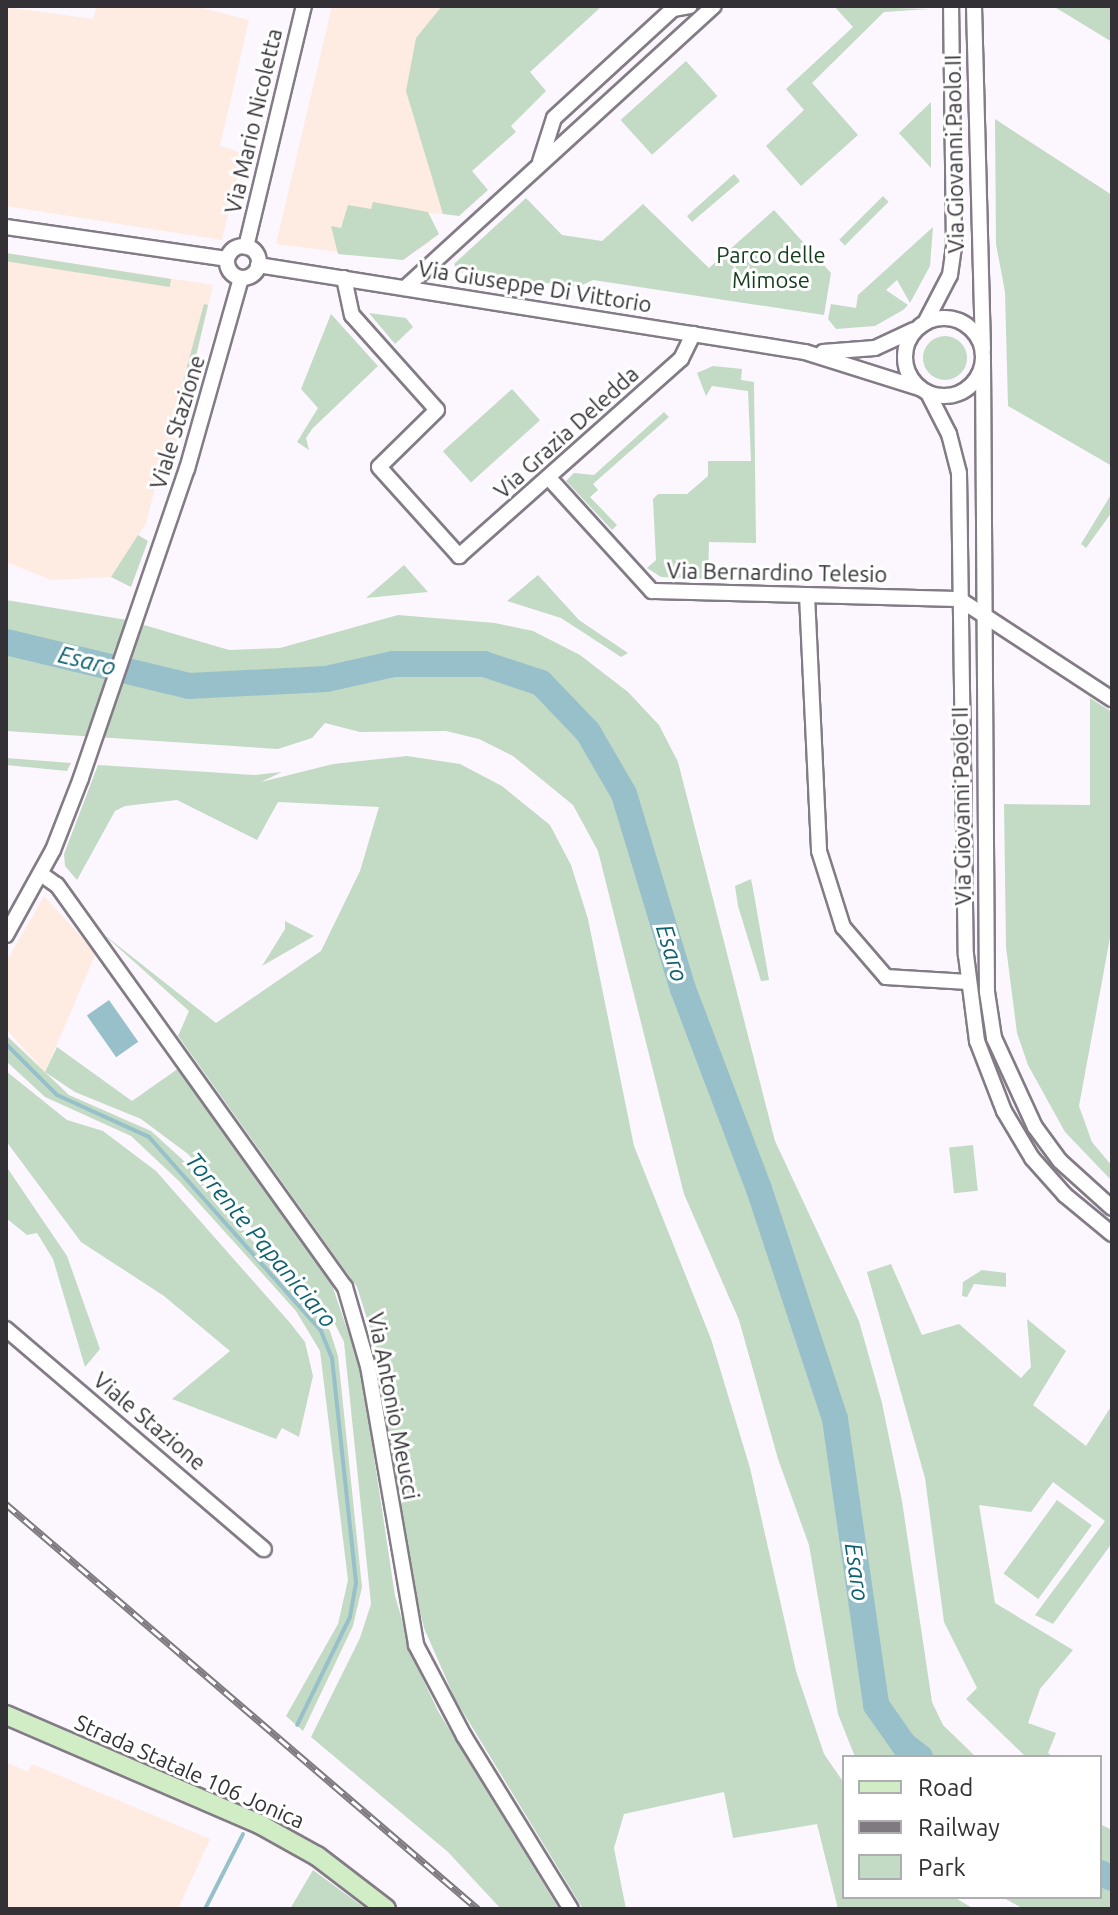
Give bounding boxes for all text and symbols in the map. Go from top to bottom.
street label: Via Mario Nicoletta [219,26,287,216]
street label: Via Giovanni Paolo II [939,54,969,254]
park label: Parco delle Mimose [716,241,826,292]
street label: Via Giuseppe Di Vittorio [416,254,654,318]
street label: Viale Stazione [144,352,210,492]
street label: Via Grazia Deledda [488,360,644,504]
street label: Via Bernardino Telesio [666,557,888,587]
water label: Esaro [55,640,119,682]
street label: Via Giovanni Paolo II [946,706,976,906]
water label: Esaro [650,921,694,985]
water label: Torrente Papaniciaro [179,1147,343,1333]
street label: Via Antonio Meucci [363,1310,425,1502]
street label: Viale Stazione [88,1366,212,1476]
water label: Esaro [839,1541,875,1603]
street label: Strada Statale 106 Jonica [71,1708,309,1834]
legend [842,1755,1102,1899]
text: Road [918,1774,973,1801]
text: Railway [918,1814,1000,1841]
text: Park [918,1854,966,1881]

